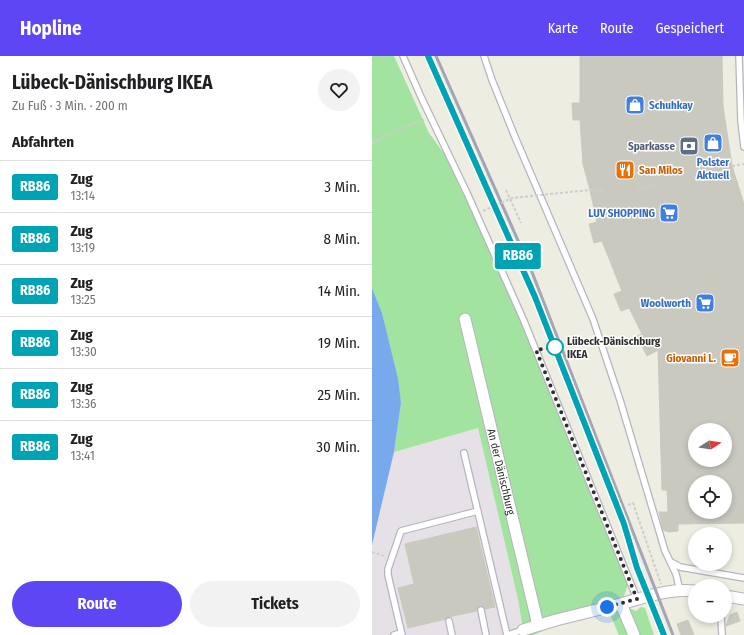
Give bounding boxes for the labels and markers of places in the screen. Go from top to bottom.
shop icon: Schuhkay [624,94,646,116]
place label: Schuhkay [649,99,693,112]
shop icon: Polster Aktuell [702,132,724,154]
bank icon: Sparkasse [678,135,700,157]
place label: Sparkasse [628,140,675,153]
place label: Polster Aktuell [696,156,730,182]
restaurant icon: San Milos [614,159,636,181]
place label: San Milos [639,164,683,177]
supermarket icon: LUV SHOPPING [658,202,680,224]
place label: LUV SHOPPING [588,207,656,220]
supermarket icon: Woolworth [694,292,716,314]
place label: Woolworth [641,297,691,310]
place label: Lübeck-Dänischburg IKEA [567,335,661,361]
marker: Lübeck-Dänischburg IKEA [546,338,564,356]
cafe icon: Giovanni L. [719,347,741,369]
place label: Giovanni L. [666,352,716,365]

